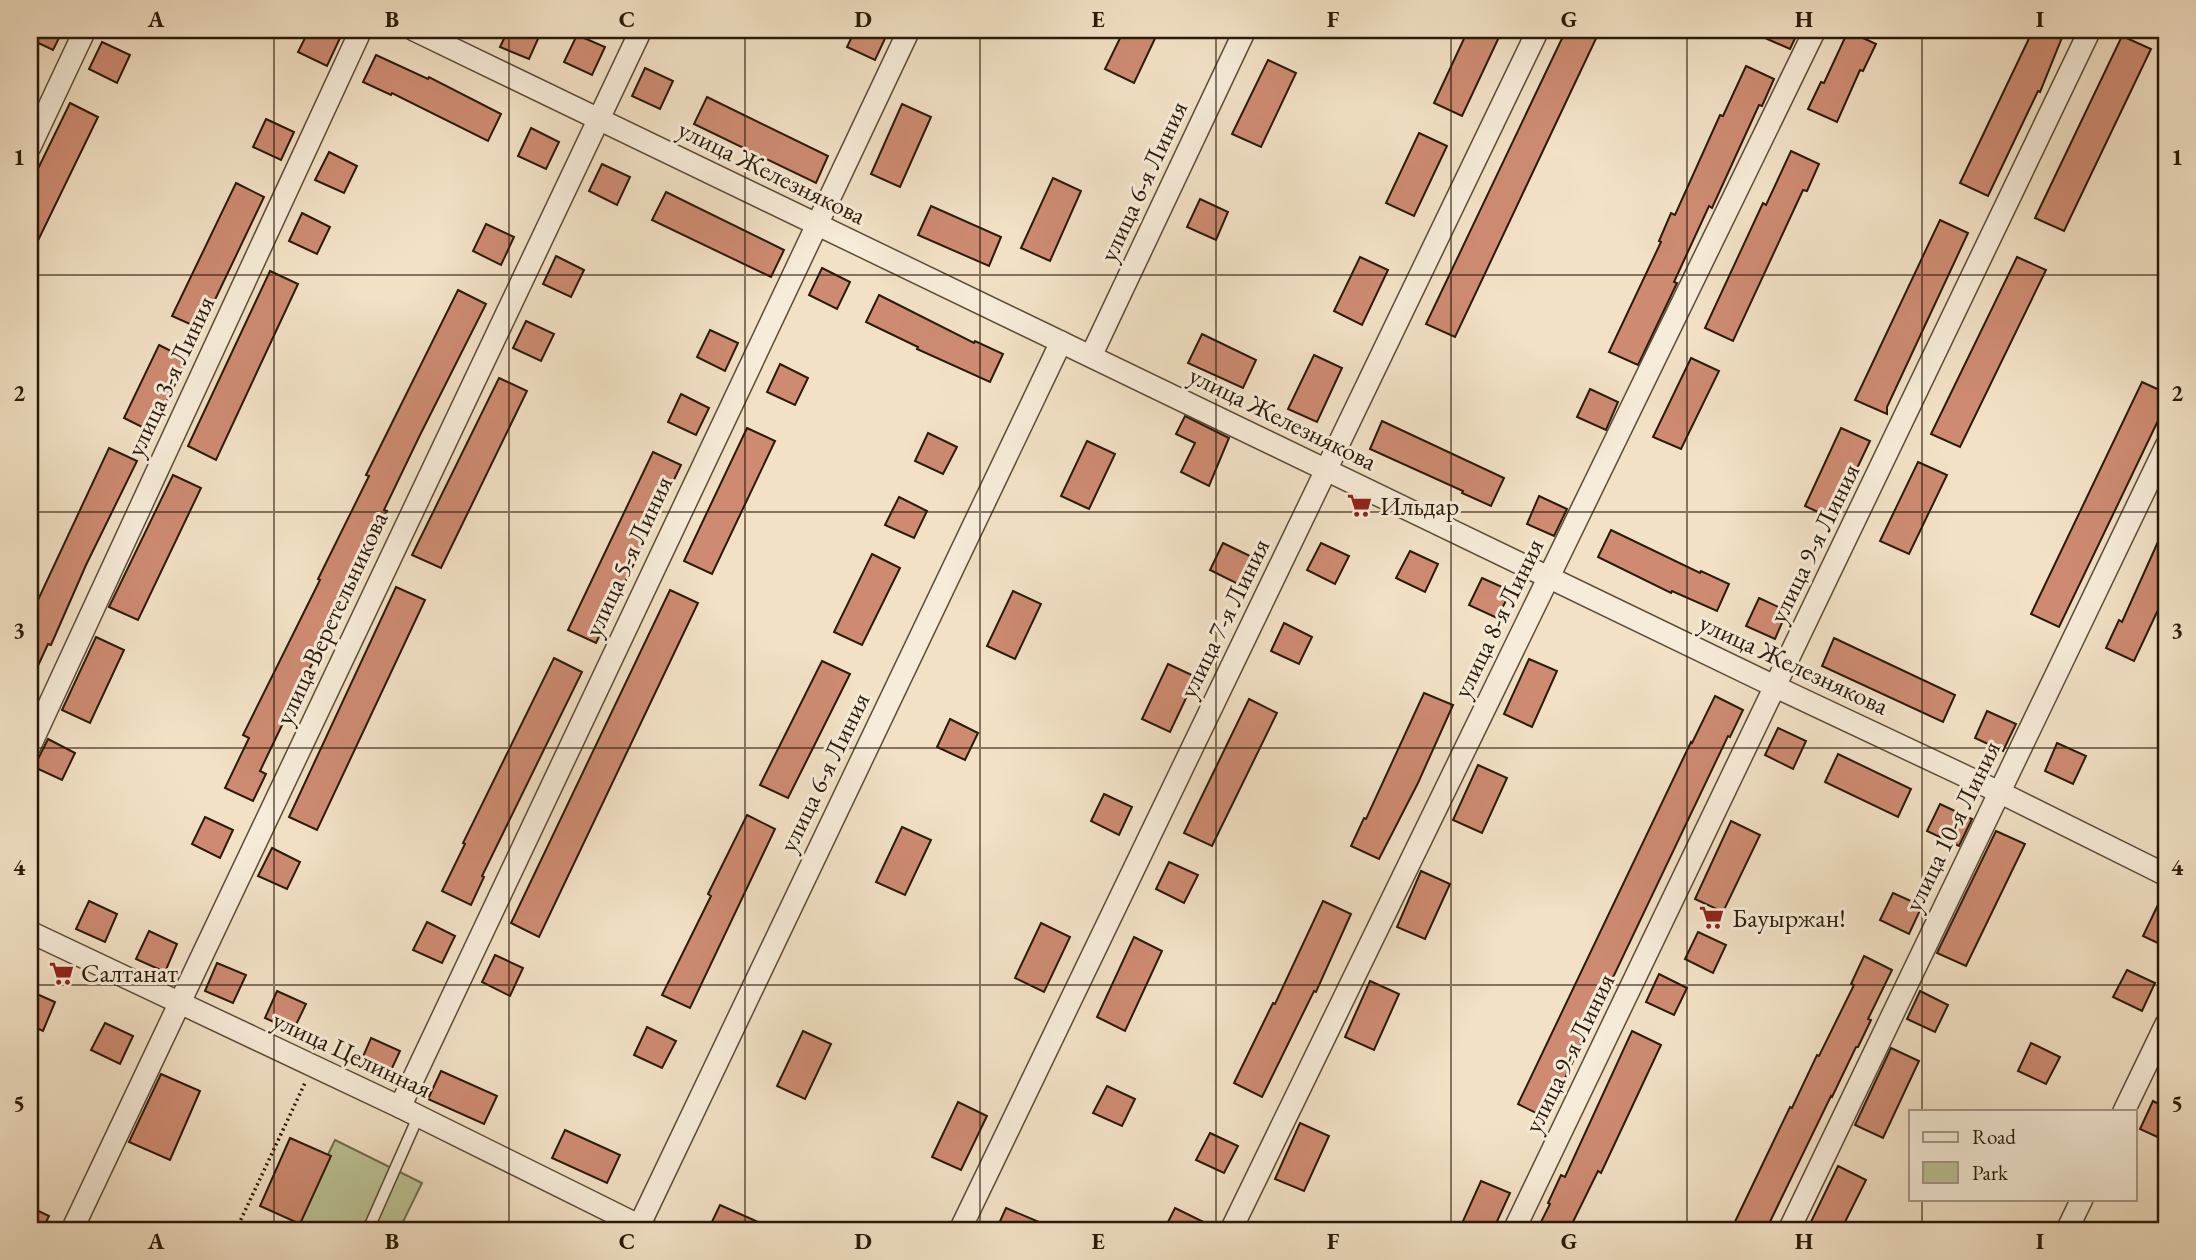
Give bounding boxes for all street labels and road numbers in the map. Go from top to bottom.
street label: улица 6-я Линия [1091,95,1195,267]
street label: улица Железнякова [672,112,872,232]
street label: улица 3-я Линия [118,290,222,462]
street label: улица Железнякова [1183,358,1383,478]
street label: улица 9-я Линия [1761,458,1867,628]
street label: улица 5-я Линия [576,470,680,642]
street label: улица Веретельникова [267,505,396,730]
street label: улица 7-я Линия [1171,533,1277,703]
street label: улица 8-я Линия [1445,533,1551,703]
street label: улица Железнякова [1694,605,1895,723]
street label: улица 6-я Линия [771,687,877,857]
street label: улица 10-я Линия [1896,735,2008,917]
street label: улица 9-я Линия [1516,968,1622,1138]
street label: улица Целинная [267,1002,437,1106]

